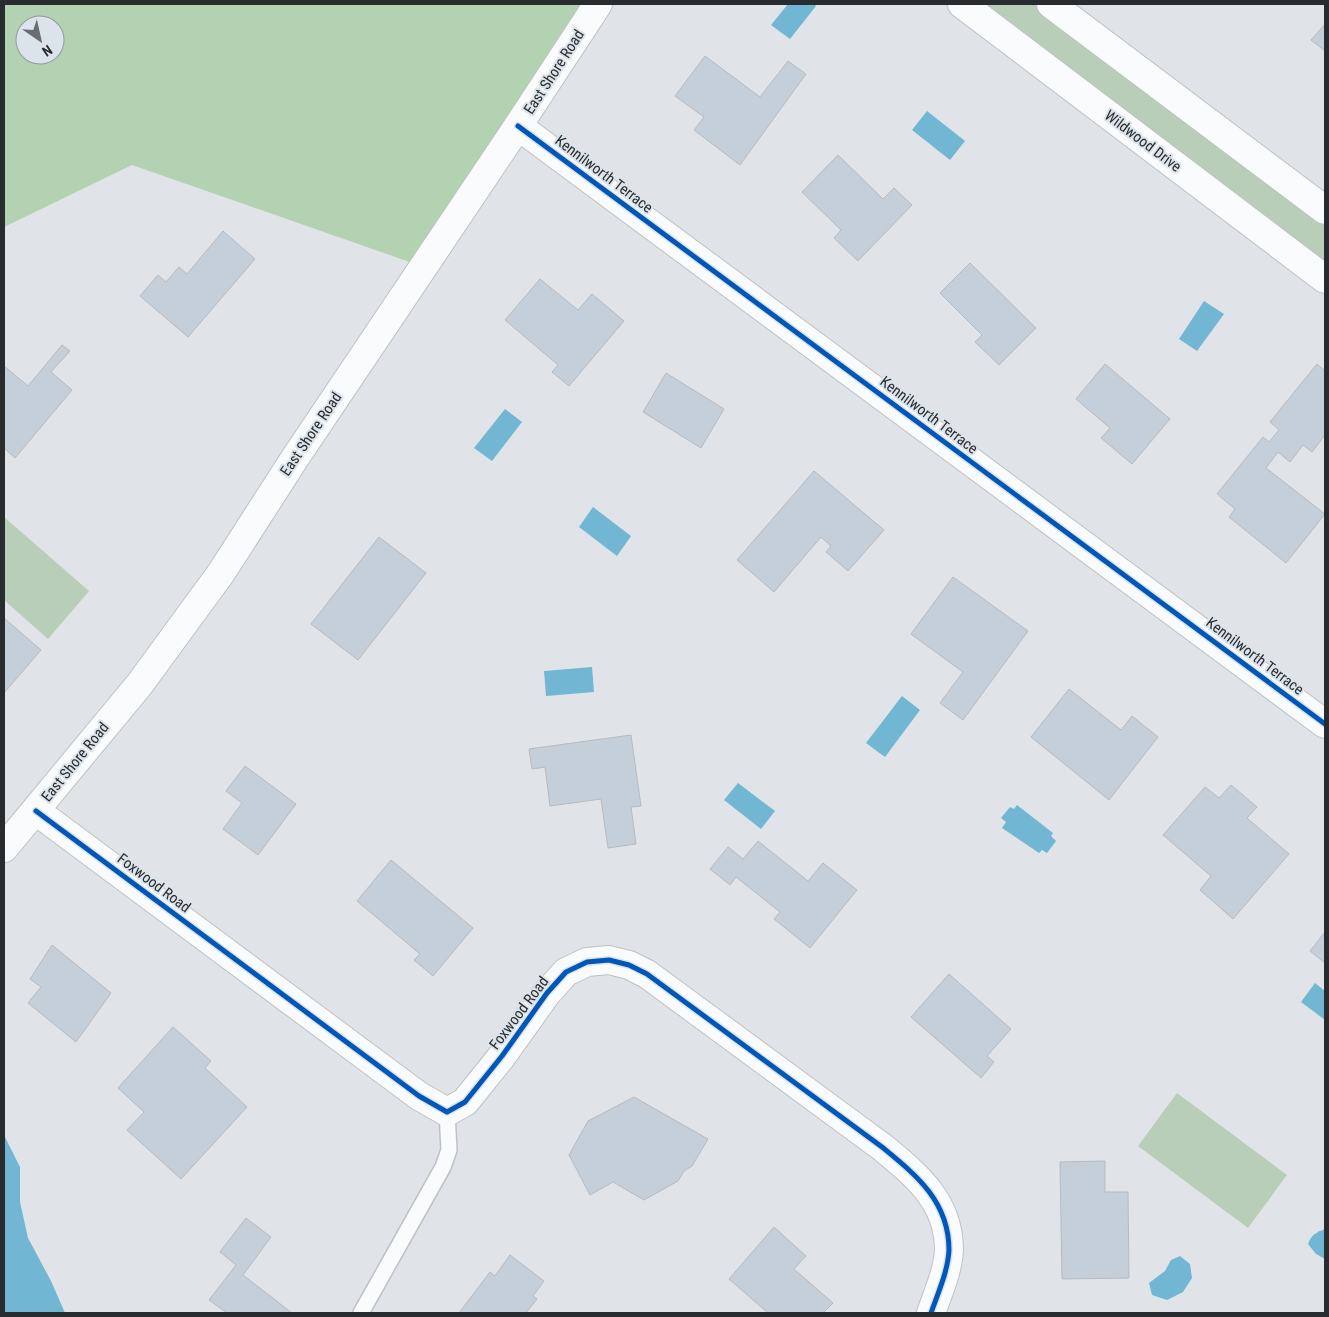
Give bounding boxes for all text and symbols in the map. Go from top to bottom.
north arrow [15,15,65,65]
street label: East Shore Road [520,26,588,118]
text: N [39,42,55,60]
street label: Wildwood Drive [1101,106,1185,176]
street label: Kennilworth Terrace [552,131,656,217]
street label: Kennilworth Terrace [877,372,981,458]
street label: East Shore Road [276,389,346,479]
street label: Kennilworth Terrace [1203,613,1307,699]
street label: East Shore Road [38,719,112,805]
street label: Foxwood Road [114,850,194,916]
street label: Foxwood Road [486,973,552,1053]

